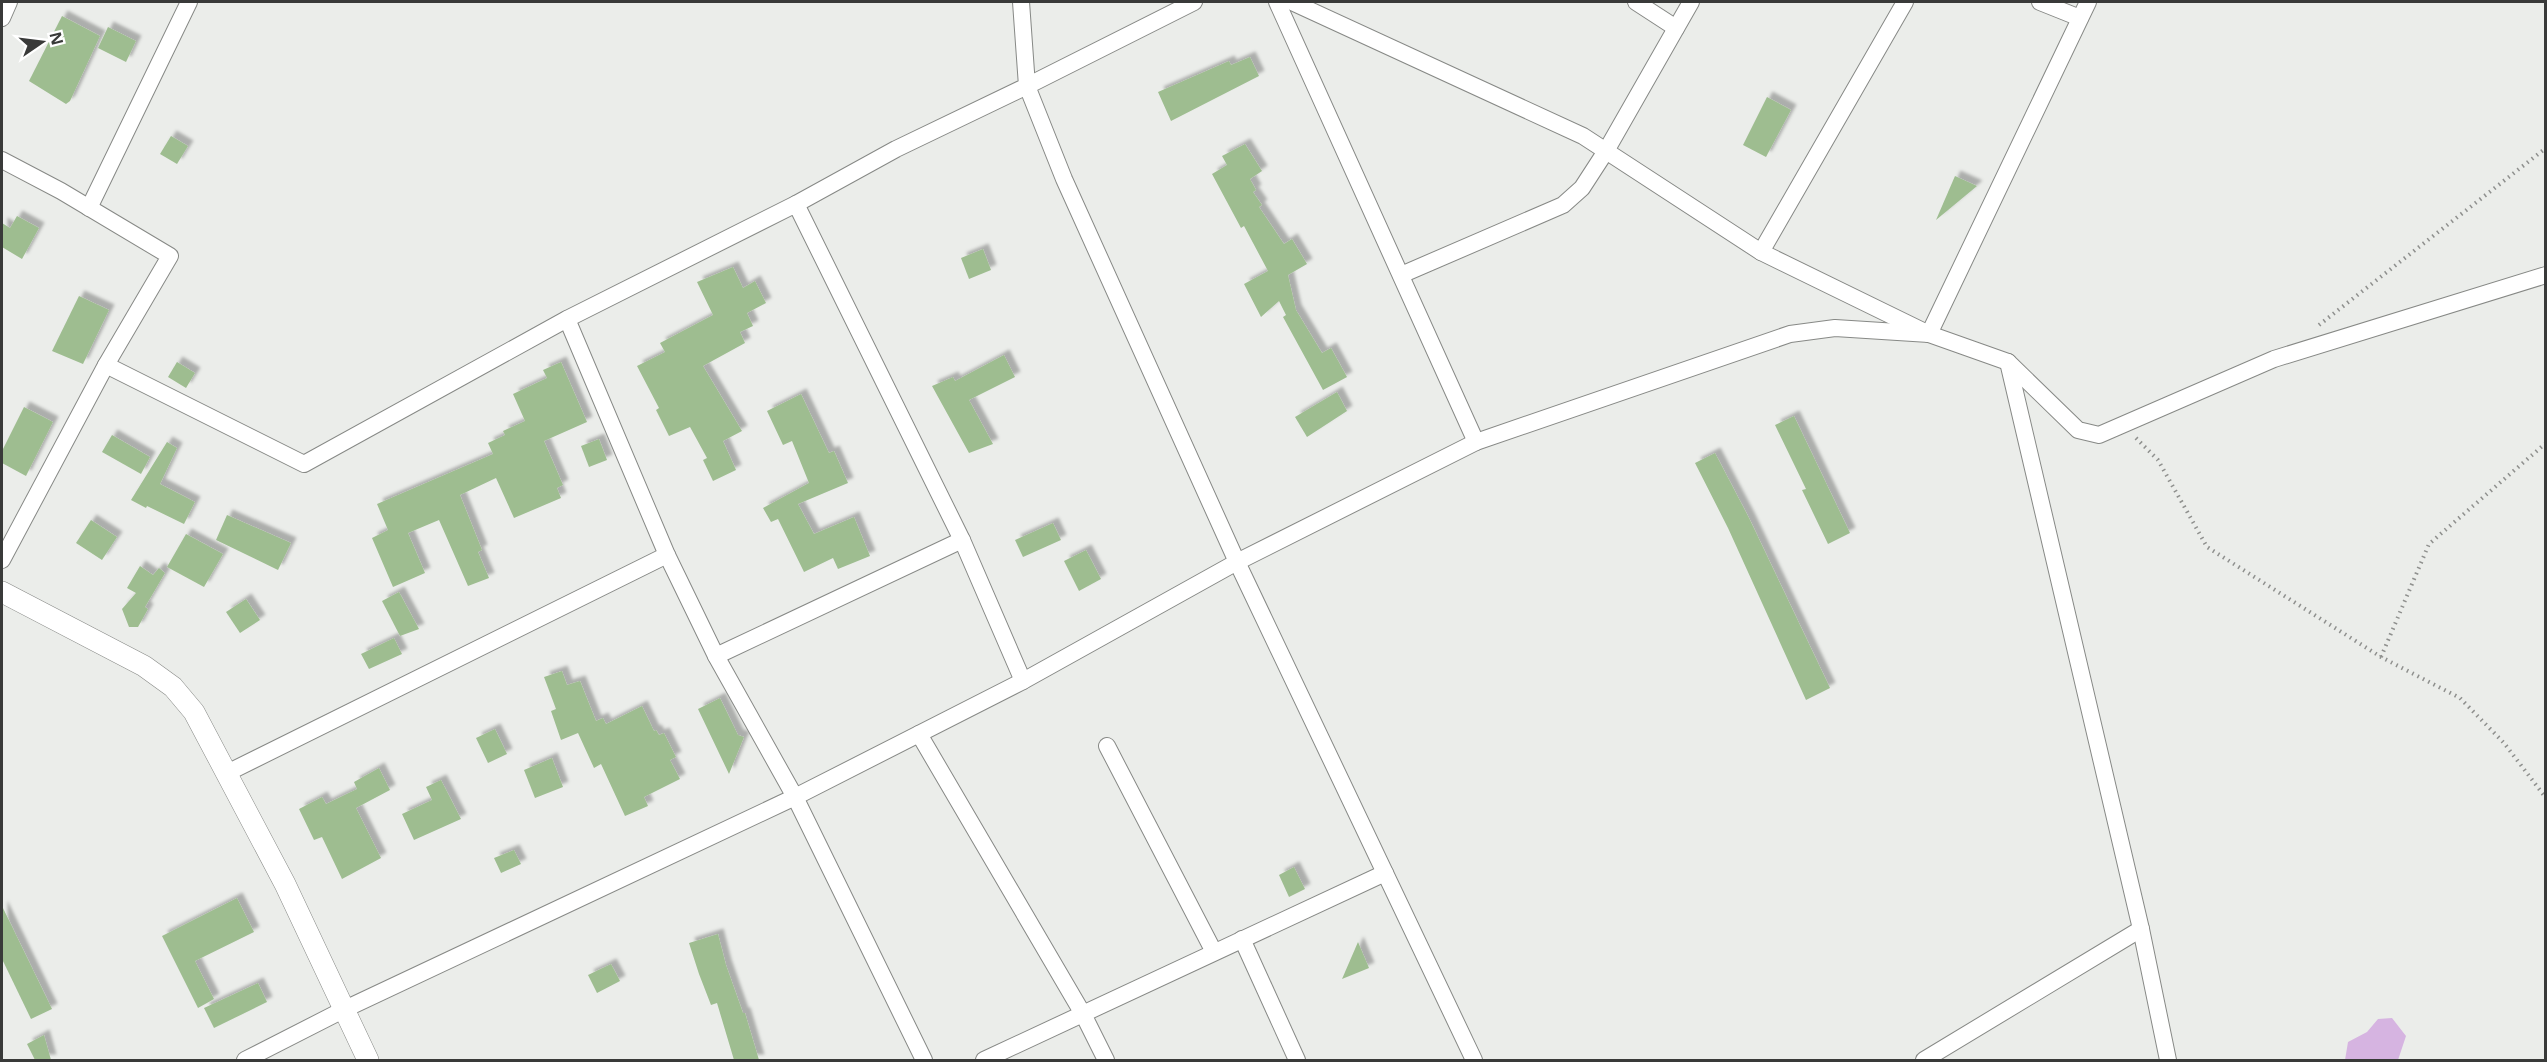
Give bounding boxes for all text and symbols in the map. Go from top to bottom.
north arrow [12,12,72,72]
text: N [44,29,69,47]

